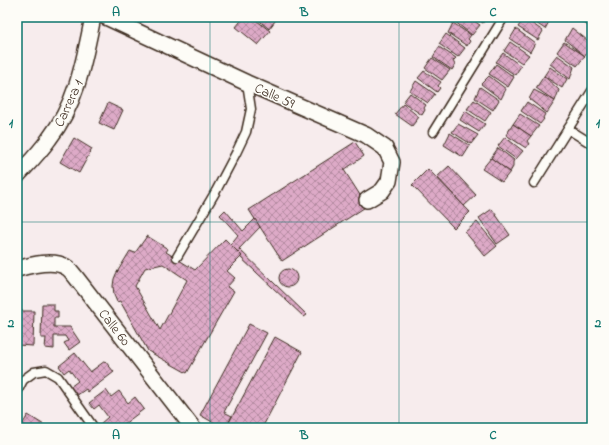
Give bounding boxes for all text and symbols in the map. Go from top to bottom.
text: A [112,3,120,22]
text: B [299,3,309,22]
text: C [489,3,497,22]
street label: Carrera 1 [49,76,90,131]
street label: Calle 59 [251,78,299,115]
text: 1 [9,114,14,133]
text: 1 [596,114,601,133]
street label: Calle 60 [93,305,135,351]
text: 2 [7,314,15,333]
text: 2 [594,314,602,333]
text: A [112,426,120,445]
text: B [299,426,309,445]
text: C [489,426,497,445]

